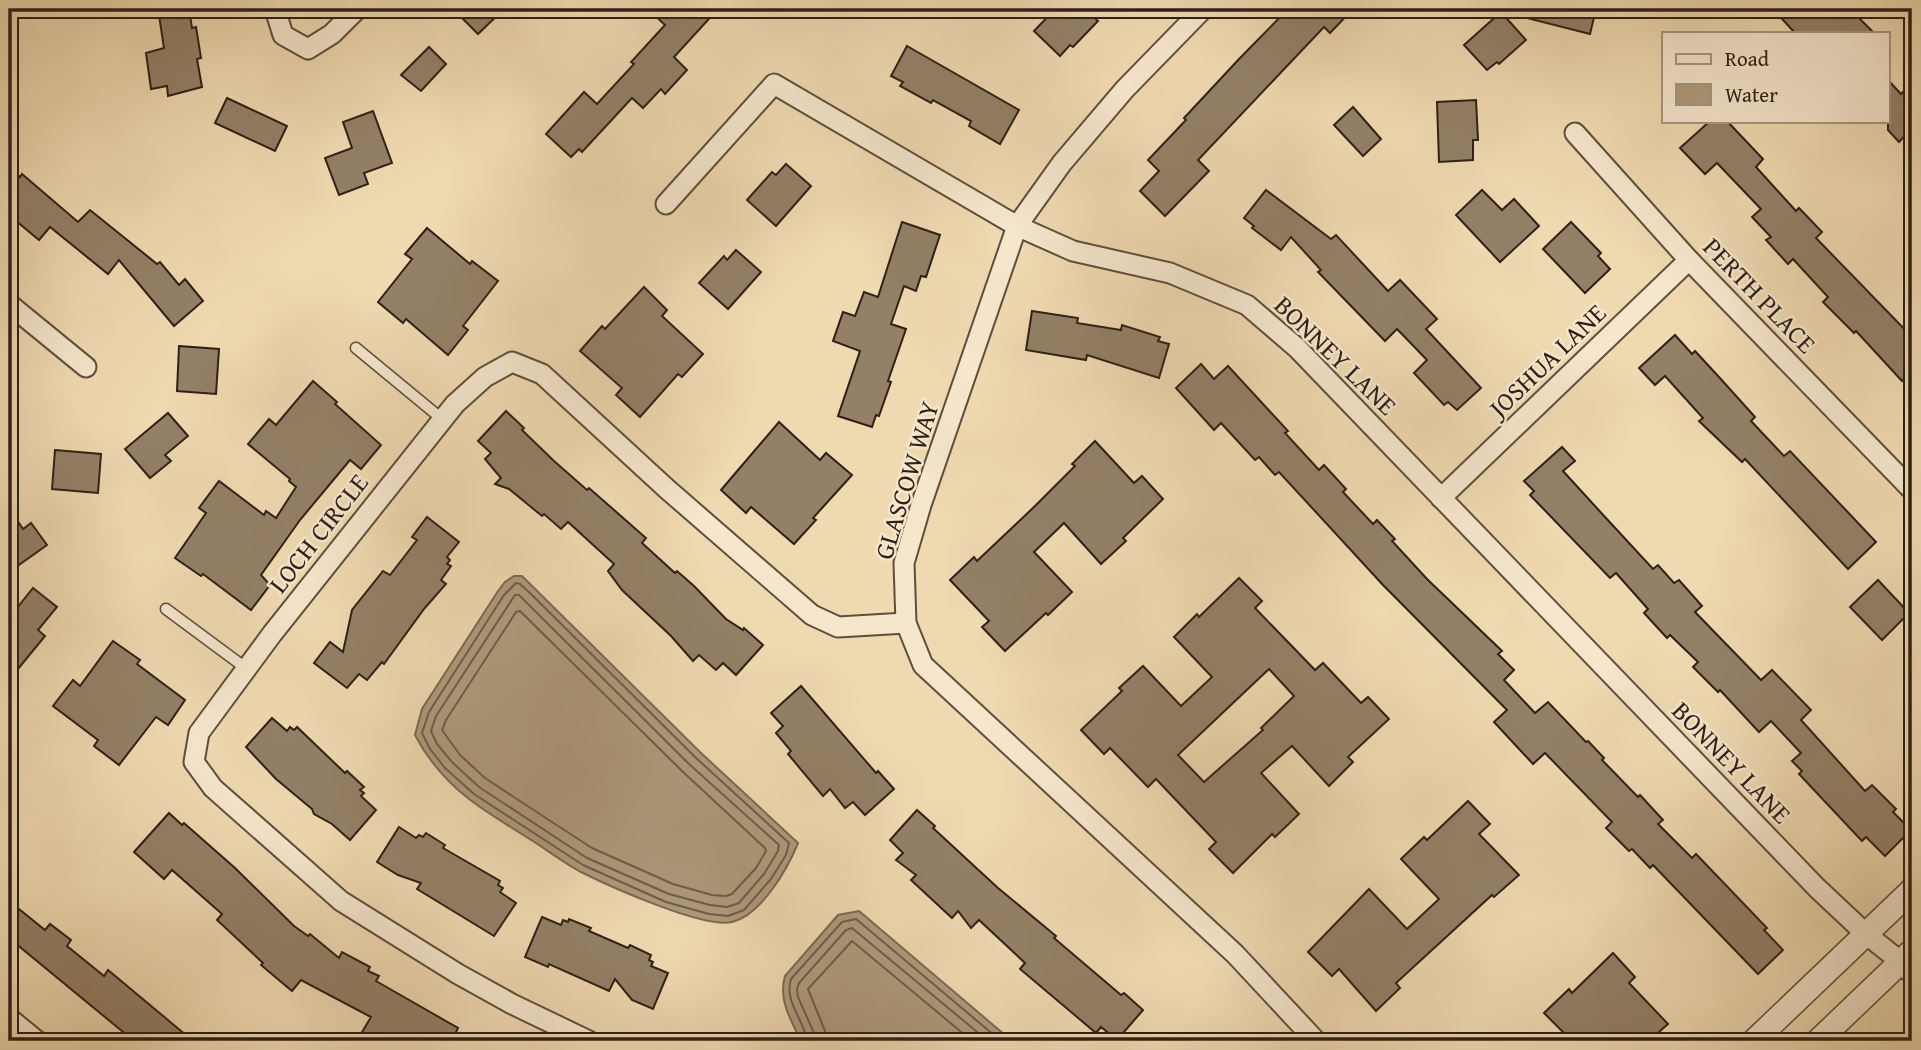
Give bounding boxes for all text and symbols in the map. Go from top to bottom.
legend [1662,32,1890,122]
text: Road [1725,43,1770,74]
text: Water [1725,79,1778,110]
street label: PERTH PLACE [1694,228,1826,362]
street label: BONNEY LANE [1266,286,1406,424]
street label: JOSHUA LANE [1477,294,1614,428]
street label: GLASCOW WAY [863,396,949,564]
street label: LOCH CIRCLE [259,465,377,601]
street label: BONNEY LANE [1663,692,1801,832]

